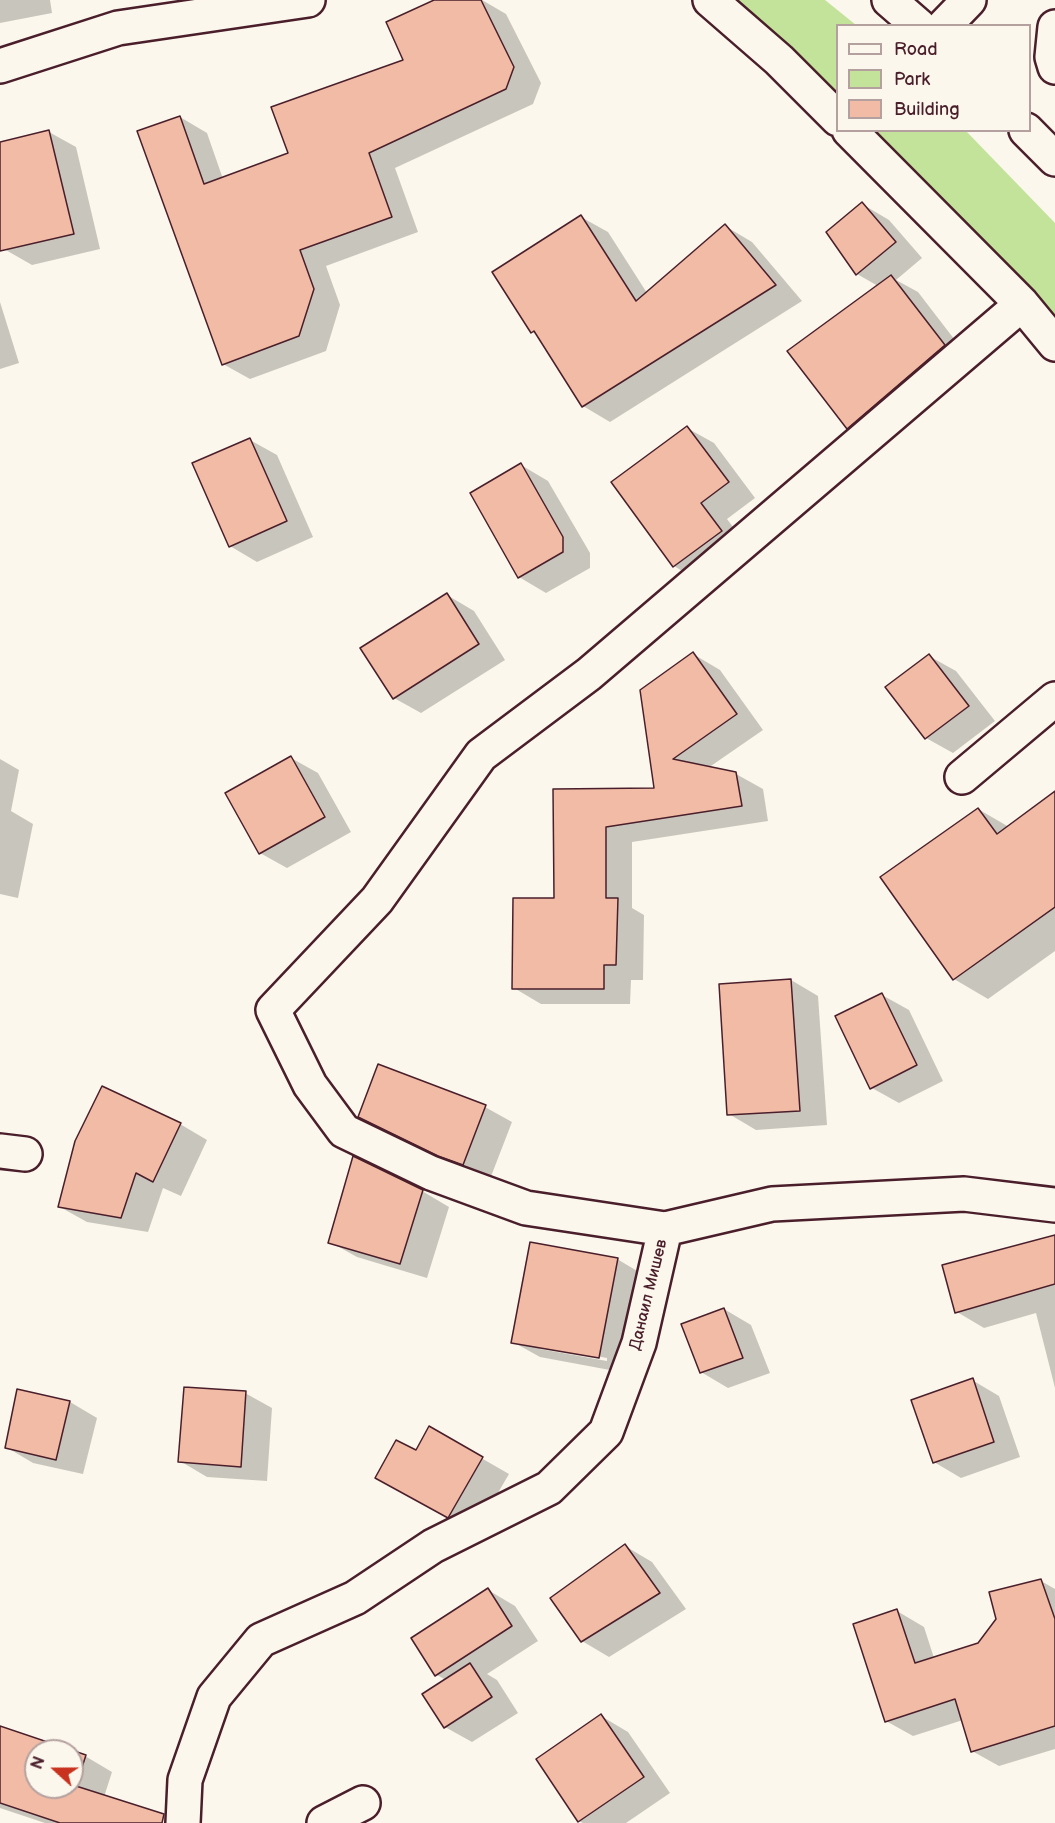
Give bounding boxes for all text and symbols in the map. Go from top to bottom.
legend [836,24,1031,132]
text: Road [894,39,938,60]
text: Park [894,69,930,90]
text: Building [894,99,960,120]
street label: Данаил Мишев [626,1238,672,1352]
north arrow [24,1739,84,1799]
text: N [28,1754,50,1772]

